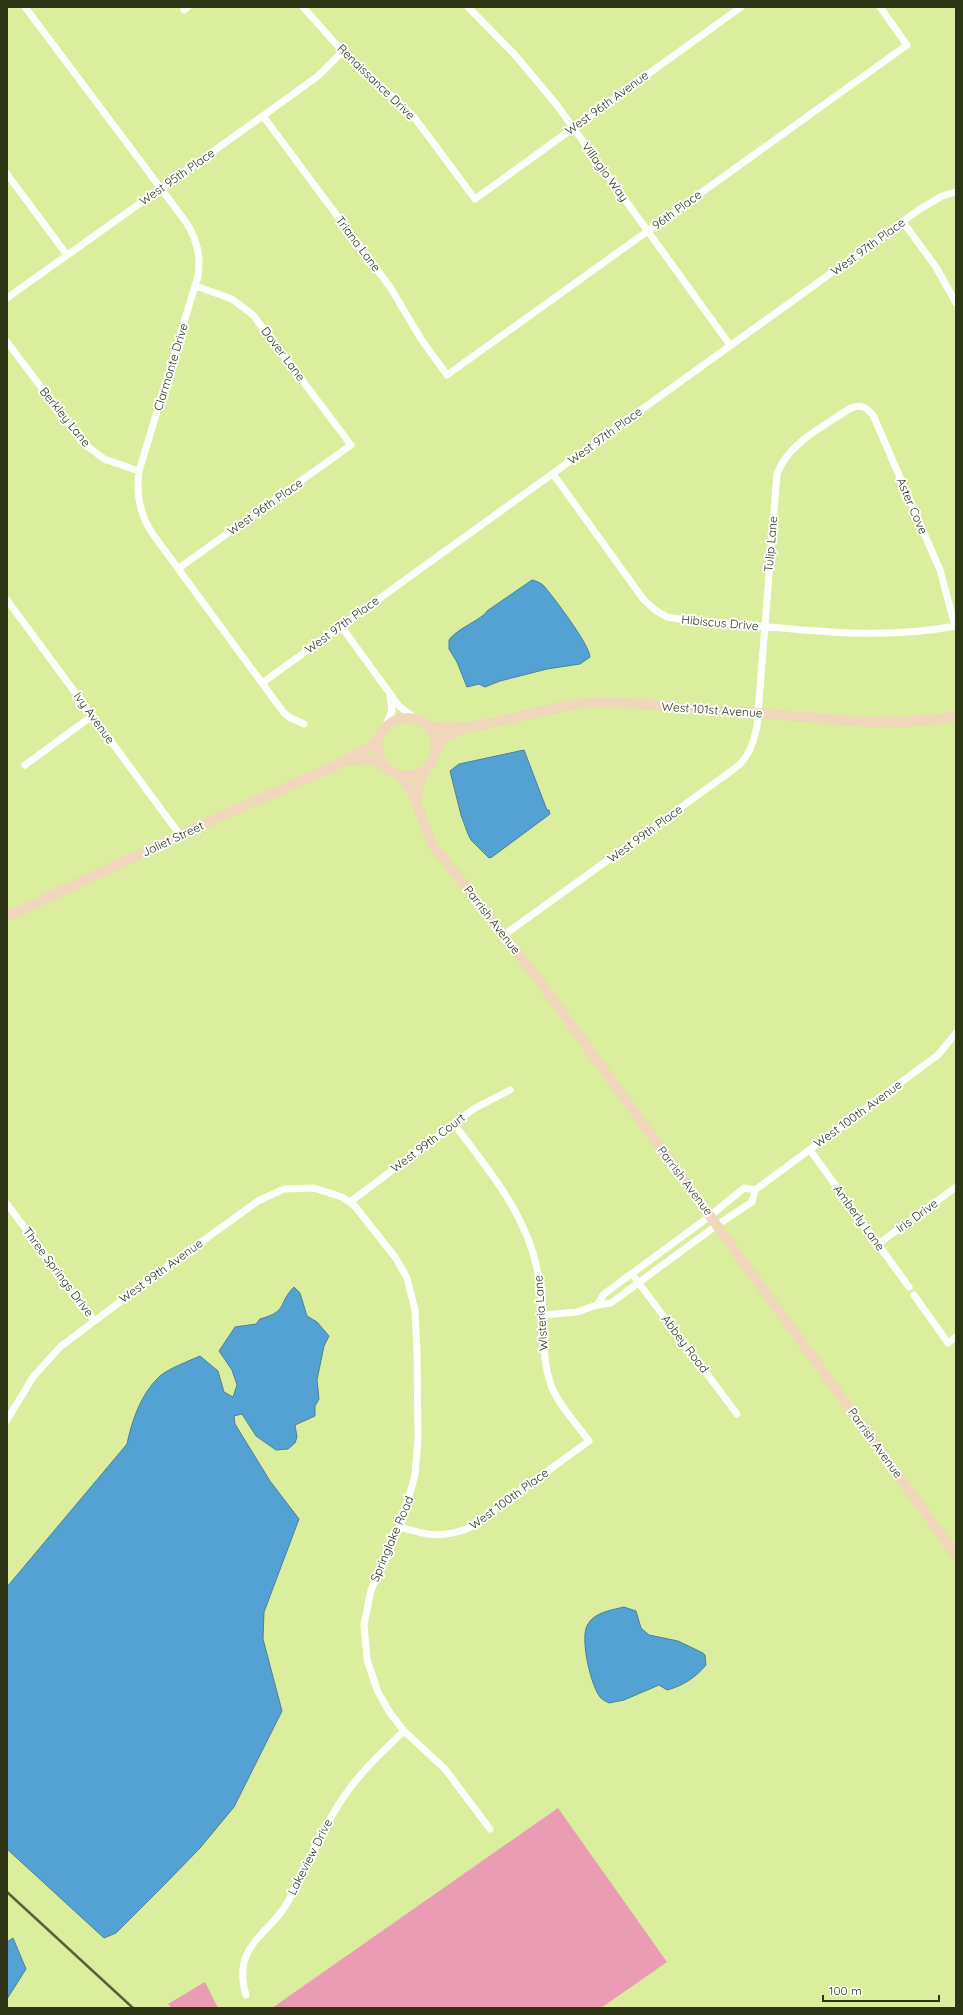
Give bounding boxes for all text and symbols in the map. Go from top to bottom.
street label: Renaissance Drive [334,41,418,123]
street label: West 96th Avenue [562,67,652,138]
street label: Villagio Way [579,139,632,204]
street label: West 95th Place [136,145,218,208]
street label: 96th Place [649,187,705,233]
street label: Triana Lane [333,213,384,275]
street label: West 97th Place [828,215,908,279]
street label: Clarmonte Drive [150,321,191,412]
street label: Dover Lane [258,324,309,384]
street label: Berkley Lane [37,384,94,450]
street label: West 97th Place [565,404,645,468]
street label: West 96th Place [224,475,306,538]
street label: Aster Cove [894,475,931,537]
street label: Tulip Lane [761,515,780,572]
street label: West 97th Place [302,593,382,657]
street label: Hibiscus Drive [681,612,760,633]
street label: Ivy Avenue [71,689,118,747]
street label: West 101st Avenue [661,698,763,721]
street label: West 99th Place [604,801,685,866]
street label: Joliet Street [140,818,206,859]
street label: Parrish Avenue [461,882,524,957]
street label: West 100th Avenue [811,1077,905,1151]
street label: West 99th Court [388,1110,468,1175]
street label: Parrish Avenue [654,1143,716,1219]
street label: Amberly Lane [831,1182,888,1254]
street label: Iris Drive [893,1195,941,1236]
street label: Three Springs Drive [20,1224,97,1320]
street label: West 99th Avenue [116,1235,206,1306]
street label: Wisteria Lane [530,1275,551,1351]
street label: Abbey Road [659,1312,712,1376]
street label: Parrish Avenue [845,1405,906,1481]
street label: West 100th Place [466,1465,551,1532]
street label: Springlake Road [367,1494,416,1584]
street label: Lakeview Drive [284,1816,335,1897]
scale bar [823,1977,939,2003]
text: 100 m [829,1983,862,1998]

